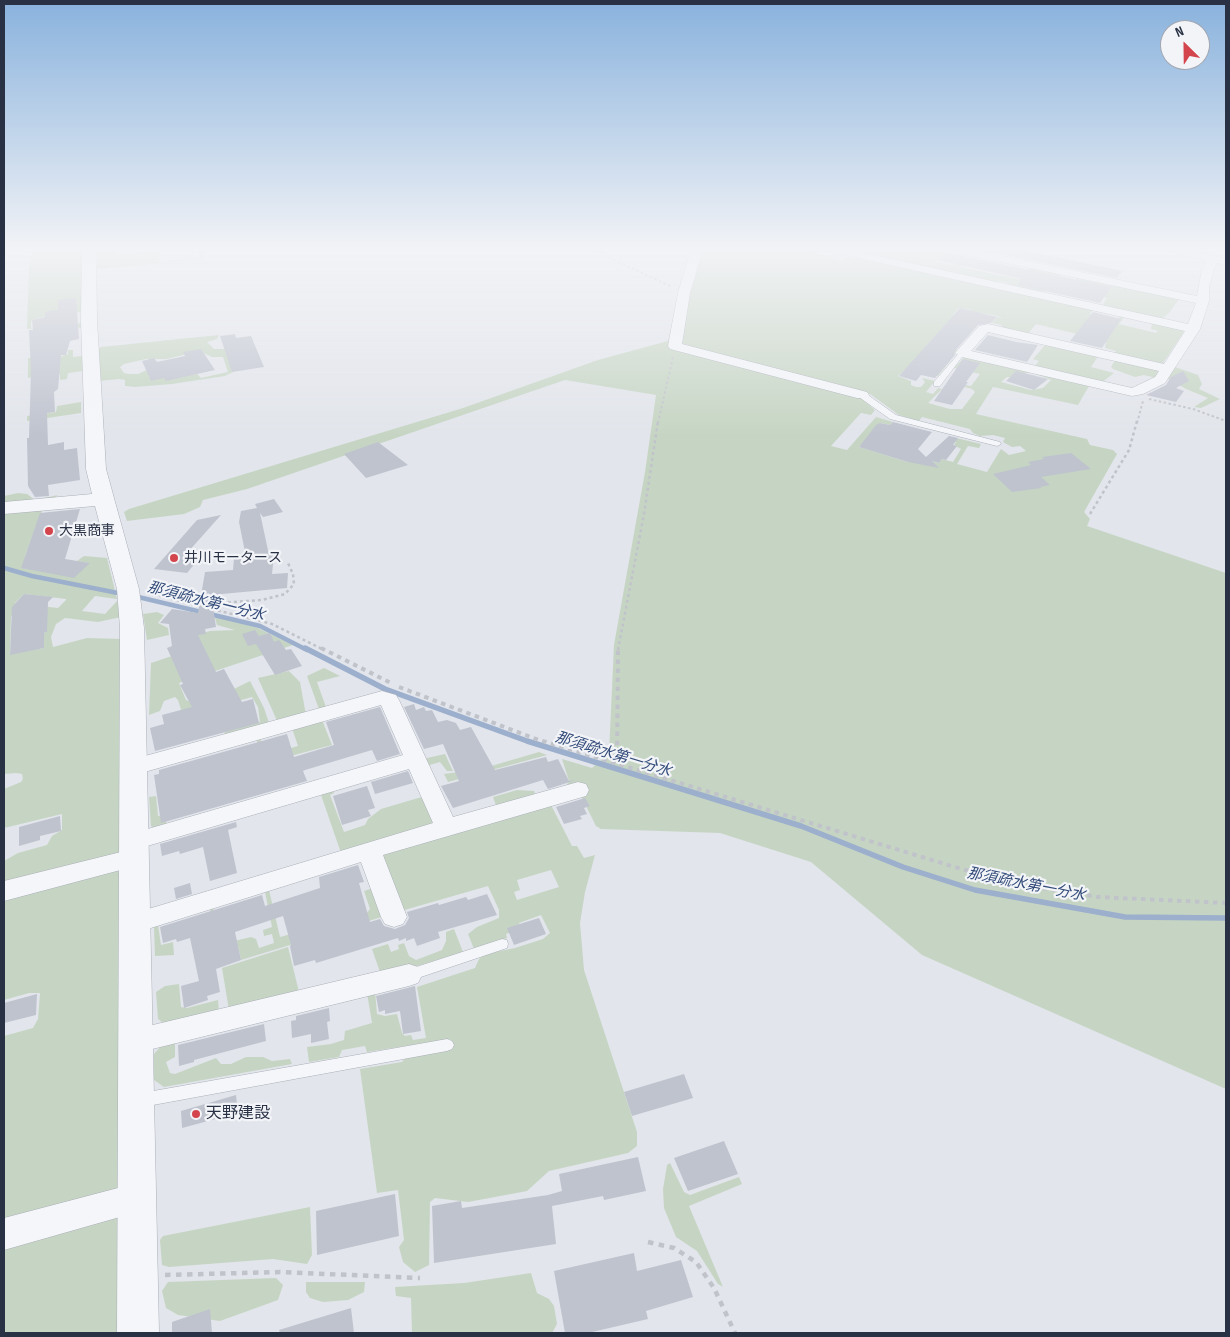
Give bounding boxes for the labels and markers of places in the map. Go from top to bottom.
place label: 大黒商事 [59,523,115,539]
marker: 大黒商事 [43,525,55,537]
place label: 井川モータース [184,550,282,566]
marker: 井川モータース [168,552,180,564]
place label: 天野建設 [206,1104,270,1124]
marker: 天野建設 [190,1108,202,1120]

